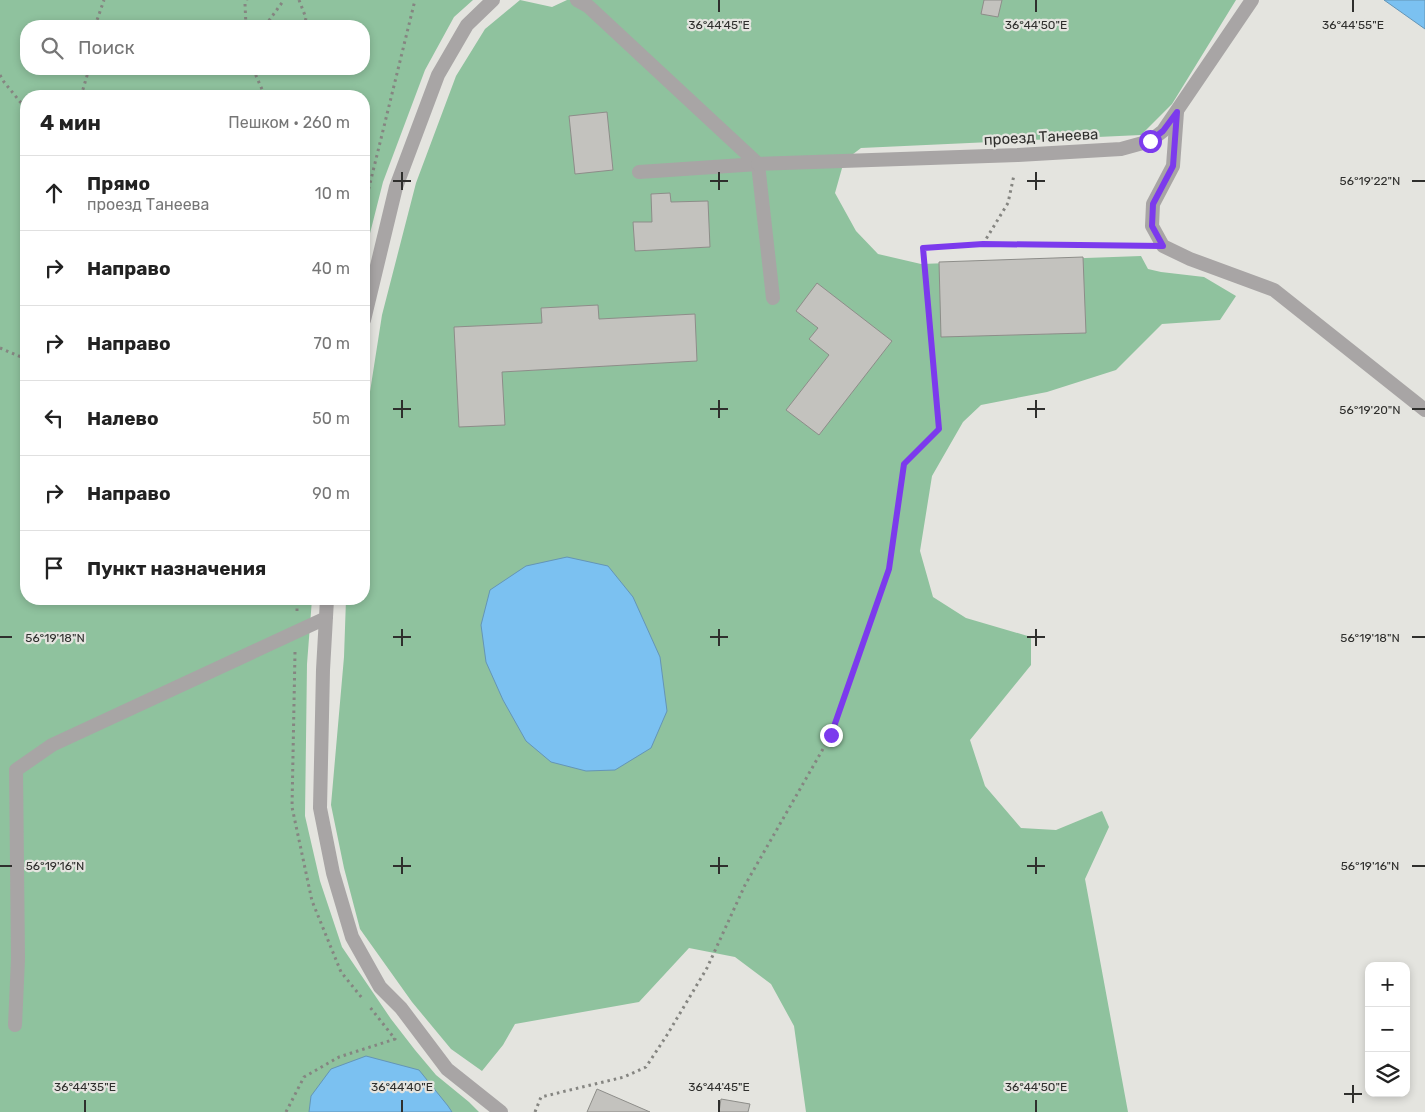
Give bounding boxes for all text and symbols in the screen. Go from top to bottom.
text: 36°44'45"E [688,18,750,32]
text: 36°44'50"E [1005,18,1067,32]
text: 36°44'55"E [1322,18,1384,32]
search box [20,20,370,75]
icon: search [38,34,66,62]
text: Поиск [78,36,135,59]
text: 4 мин [40,110,101,135]
text: Пешком · 260 m [228,113,350,132]
street label: проезд Танеева [983,125,1099,149]
route start [1139,130,1162,153]
text: Прямо [87,172,150,195]
text: 56°19'22"N [1340,174,1400,188]
icon: ahead [40,179,68,207]
text: 10 m [315,184,350,203]
text: проезд Танеева [87,195,209,214]
icon: right [40,254,68,282]
text: Направо [87,257,171,280]
text: 40 m [312,259,350,278]
icon: right [40,329,68,357]
text: Направо [87,332,171,355]
text: 70 m [313,334,350,353]
text: 56°19'20"N [1339,403,1401,417]
icon: left [40,404,68,432]
text: Налево [87,407,159,430]
text: 50 m [312,409,350,428]
icon: right [40,479,68,507]
text: Направо [87,482,171,505]
text: 90 m [312,484,350,503]
icon: arrive [40,554,68,582]
text: Пункт назначения [87,557,266,580]
text: 56°19'18"N [25,631,85,645]
text: 56°19'18"N [1340,631,1400,645]
route end [820,724,843,747]
text: 56°19'16"N [26,859,84,873]
text: 56°19'16"N [1341,859,1399,873]
map controls [1365,962,1410,1097]
button: + [1365,962,1410,1007]
button: − [1365,1007,1410,1052]
button: layers [1365,1052,1410,1097]
text: 36°44'35"E [54,1080,116,1094]
text: 36°44'40"E [371,1080,433,1094]
text: 36°44'45"E [688,1080,750,1094]
text: 36°44'50"E [1005,1080,1067,1094]

